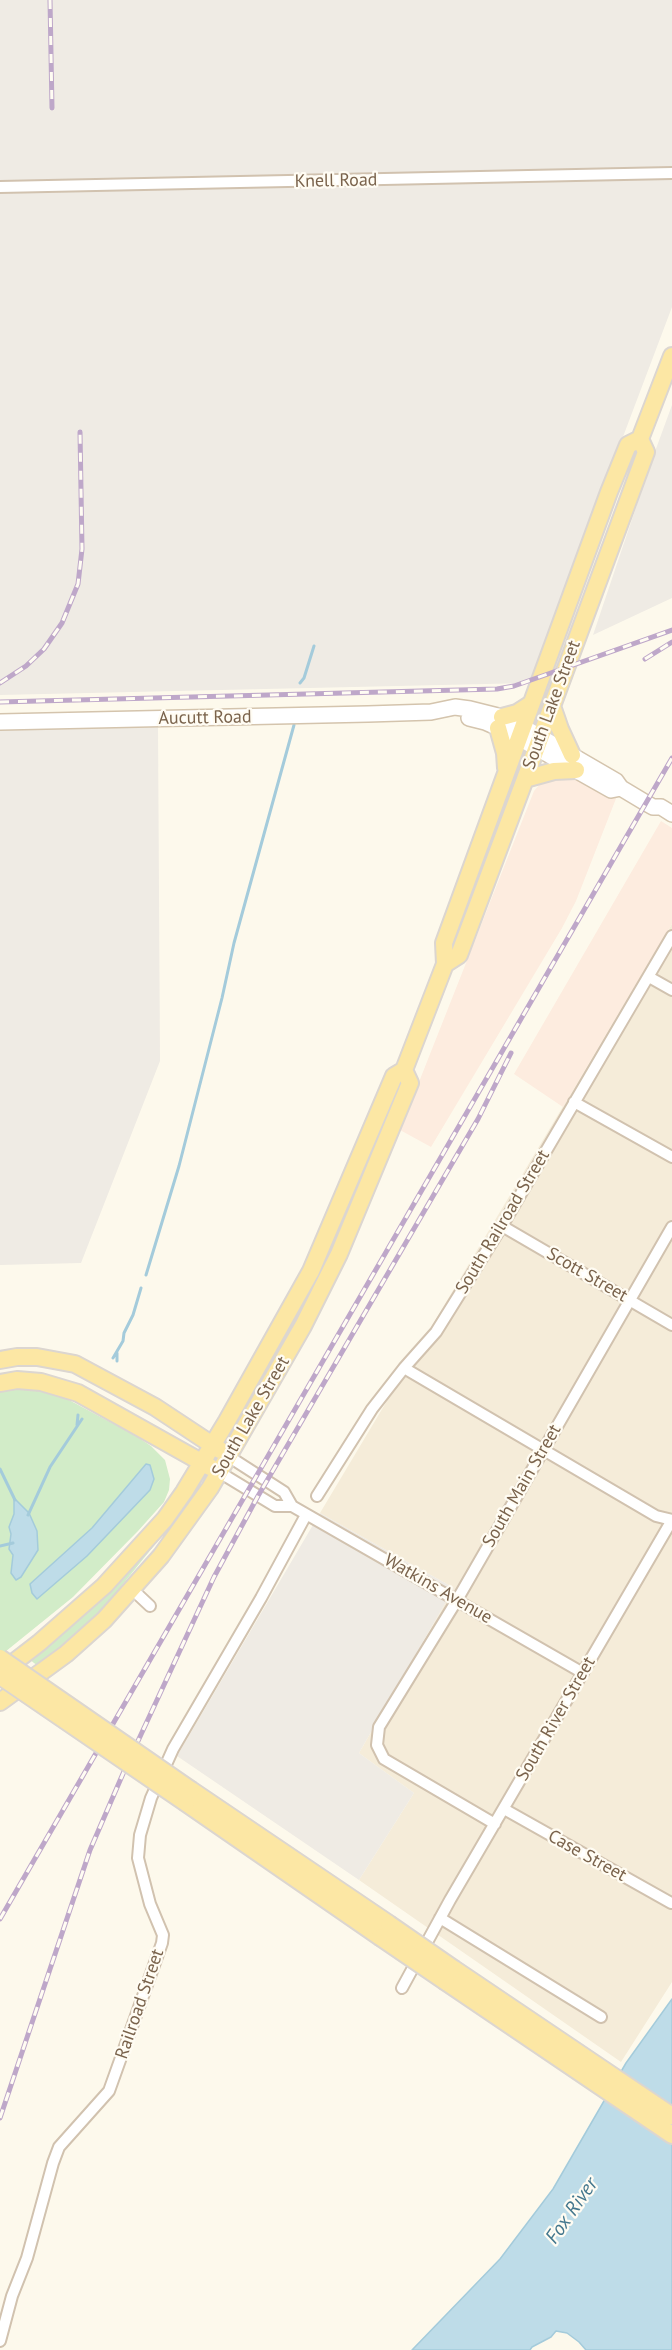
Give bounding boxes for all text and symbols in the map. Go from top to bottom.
street label: Knell Road [294,169,378,193]
street label: South Lake Street [519,637,585,773]
street label: Aucutt Road [158,706,252,730]
street label: South Railroad Street [451,1146,555,1298]
street label: Scott Street [543,1243,631,1307]
street label: South Lake Street [208,1353,294,1481]
street label: South Main Street [478,1421,566,1551]
street label: Watkins Avenue [380,1549,496,1629]
street label: South River Street [512,1653,600,1785]
street label: Case Street [544,1826,630,1886]
street label: Railroad Street [111,1946,169,2062]
water label: Fox River [541,2173,603,2249]

